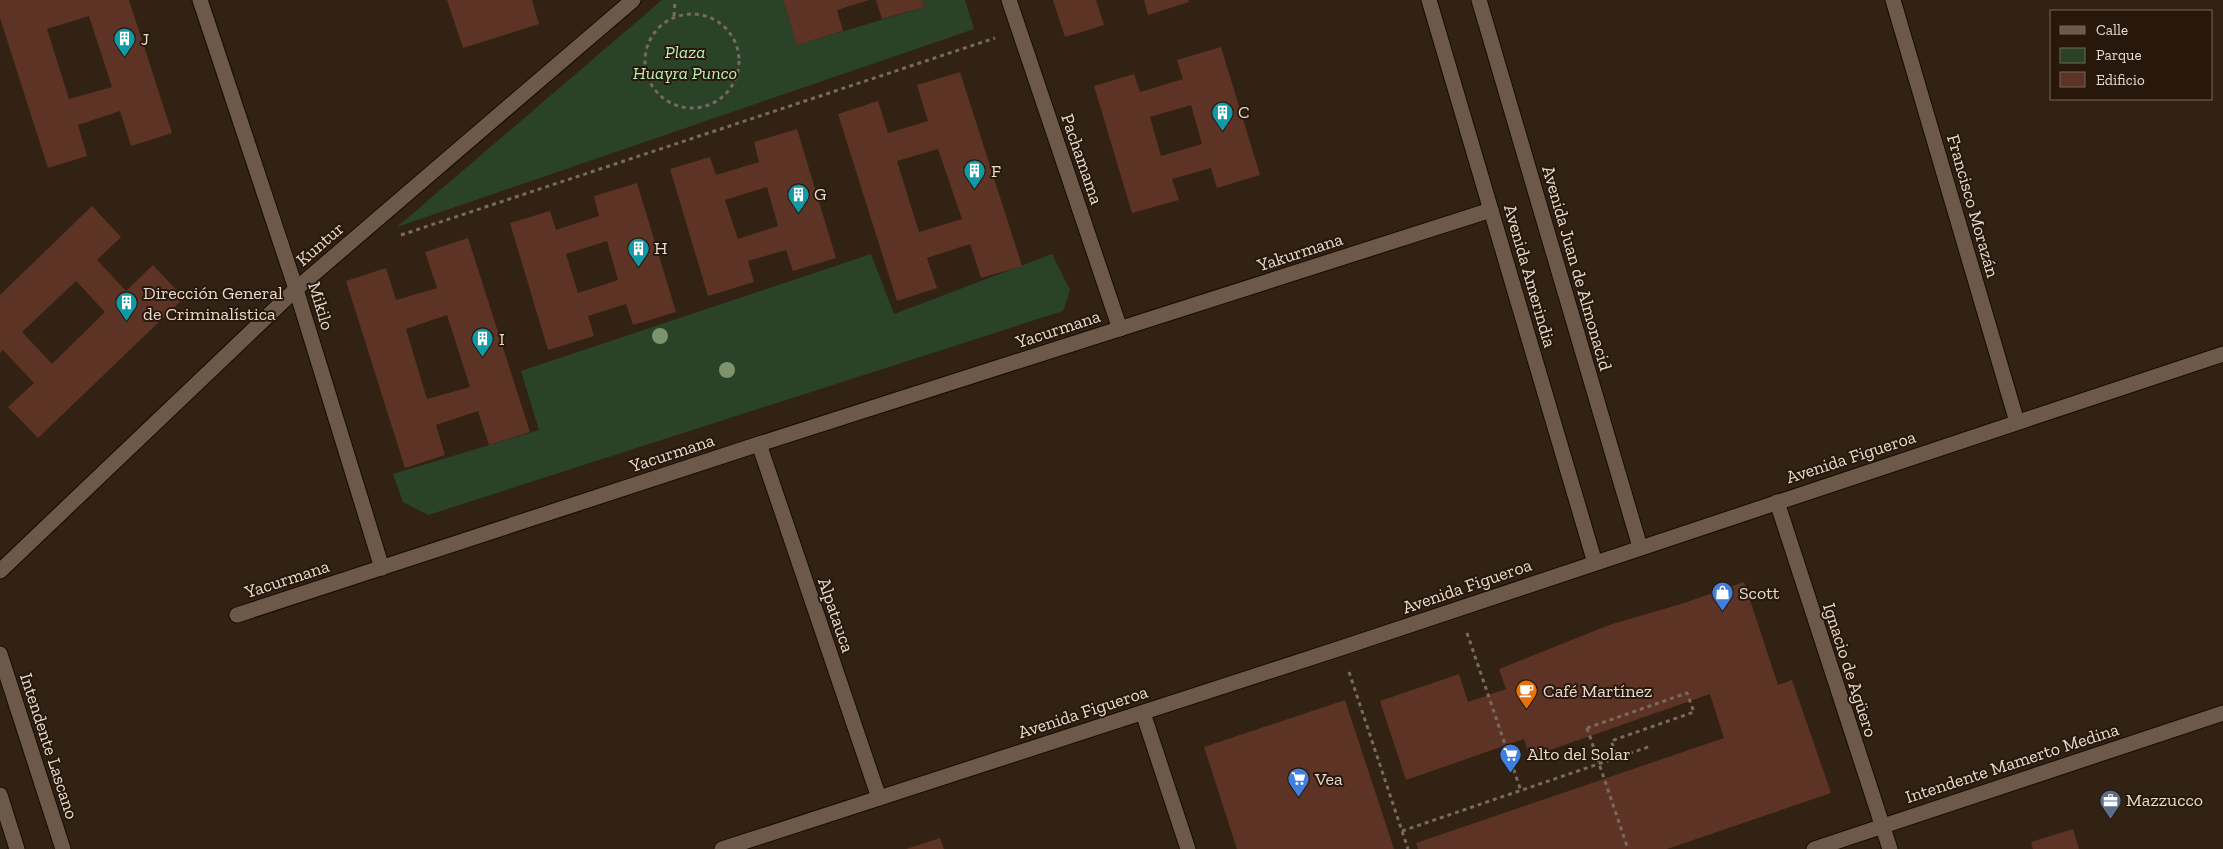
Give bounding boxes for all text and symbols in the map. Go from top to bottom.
legend [2050,10,2213,100]
text: Calle [2096,21,2128,39]
building icon: J [113,27,137,58]
place label: J [141,28,149,50]
park label: Plaza Huayra Punco [633,41,737,84]
text: Parque [2096,46,2142,64]
text: Edificio [2096,71,2145,89]
building icon: C [1210,100,1234,131]
place label: C [1238,101,1250,123]
street label: Pachamama [1056,111,1108,208]
street label: Francisco Morazán [1942,132,2004,281]
building icon: F [963,159,987,190]
place label: F [991,160,1001,182]
street label: Avenida Juan de Almonacid [1537,163,1617,373]
building icon: G [786,182,810,213]
place label: G [814,183,826,205]
street label: Avenida Amerindia [1499,202,1561,350]
street label: Kuntur [292,217,348,271]
street label: Yakurmana [1253,228,1346,276]
building icon: H [626,236,650,267]
place label: H [654,237,668,259]
street label: Mikilo [303,279,339,333]
place label: Dirección General de Criminalística [143,282,283,325]
building icon: Dirección General de Criminalística [115,291,139,322]
street label: Yacurmana [1012,305,1103,353]
building icon: I [471,327,495,358]
place label: I [499,328,505,350]
street label: Avenida Figueroa [1783,426,1919,488]
street label: Yacurmana [626,429,717,477]
street label: Avenida Figueroa [1400,553,1535,618]
street label: Yacurmana [241,555,332,603]
street label: Alpatauca [813,575,859,656]
shop icon: Scott [1711,581,1735,612]
place label: Scott [1739,582,1780,604]
street label: Ignacio de Agüero [1818,600,1882,740]
street label: Intendente Lascano [15,670,83,822]
cafe icon: Café Martínez [1515,679,1539,710]
place label: Café Martínez [1543,680,1652,702]
street label: Avenida Figueroa [1015,681,1151,743]
street label: Intendente Mamerto Medina [1902,718,2122,808]
supermarket icon: Alto del Solar [1499,742,1523,773]
place label: Alto del Solar [1527,743,1631,765]
supermarket icon: Vea [1287,767,1311,798]
place label: Vea [1314,768,1343,790]
office icon: Mazzucco [2098,788,2122,819]
place label: Mazzucco [2126,789,2203,811]

